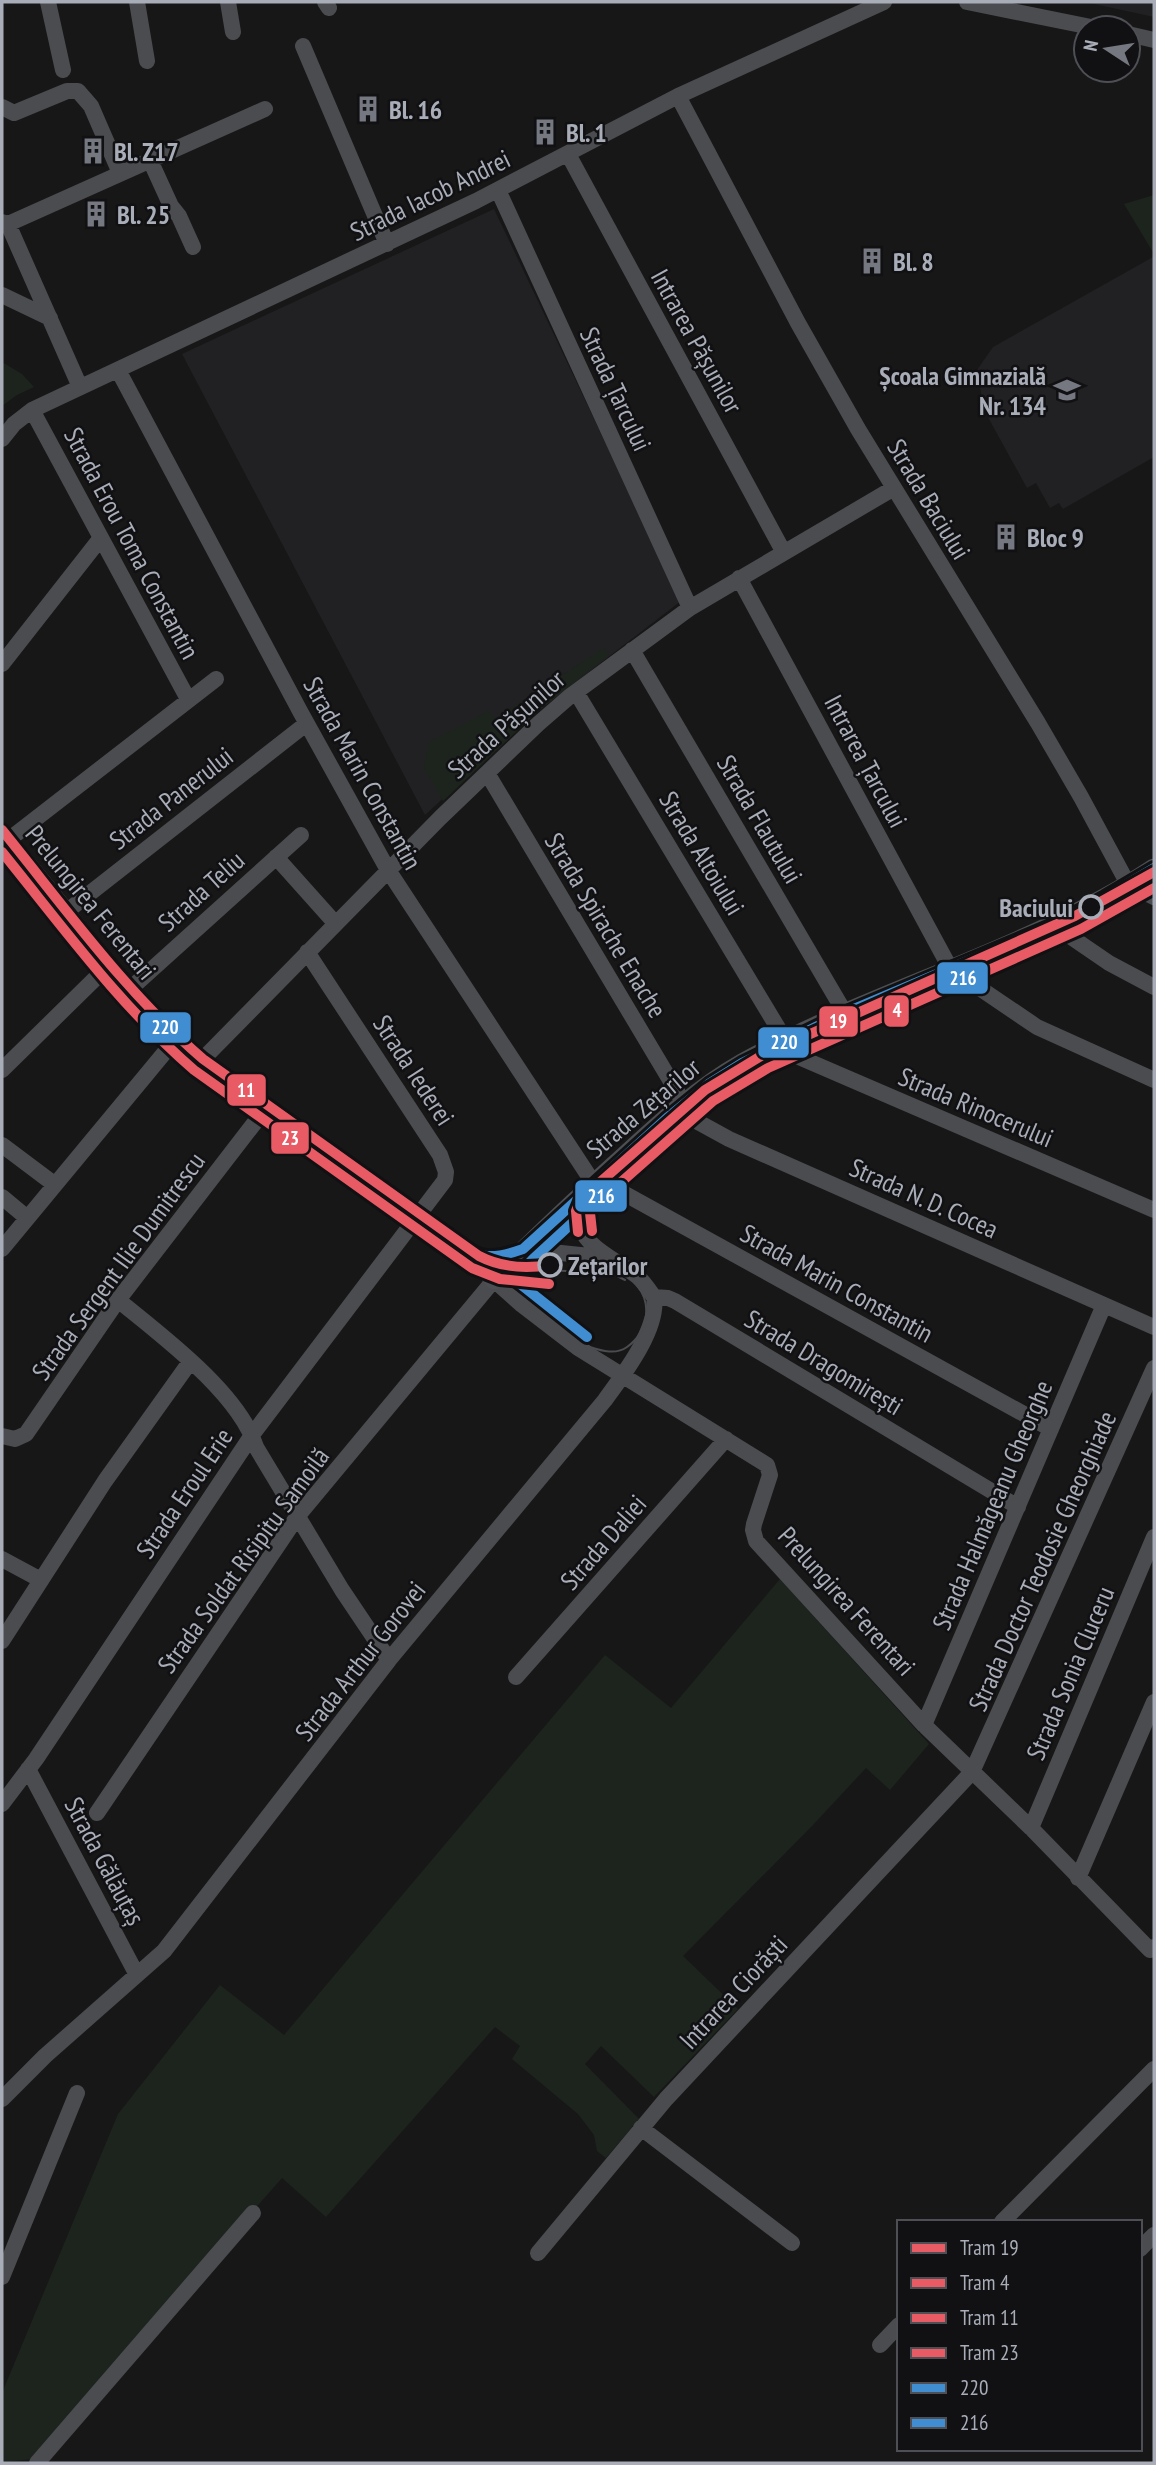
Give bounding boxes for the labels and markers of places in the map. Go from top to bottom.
place label: Bl. 16 [389,93,442,126]
building icon: Bl. 16 [353,94,383,124]
place label: Bl. 1 [566,116,607,149]
building icon: Bl. 1 [530,117,560,147]
place label: Bl. Z17 [114,135,179,168]
building icon: Bl. Z17 [78,136,108,166]
place label: Bl. 25 [117,198,170,231]
building icon: Bl. 25 [81,199,111,229]
place label: Bl. 8 [893,245,934,278]
building icon: Bl. 8 [857,246,887,276]
place label: Școala Gimnazială Nr. 134 [879,359,1047,422]
school or university icon: Școala Gimnazială Nr. 134 [1052,375,1082,405]
place label: Bloc 9 [1027,521,1084,554]
building icon: Bloc 9 [991,522,1021,552]
place label: Baciului [999,891,1073,924]
marker: Baciului [1079,895,1103,919]
place label: Zețarilor [568,1249,648,1282]
marker: Zețarilor [538,1253,562,1277]

